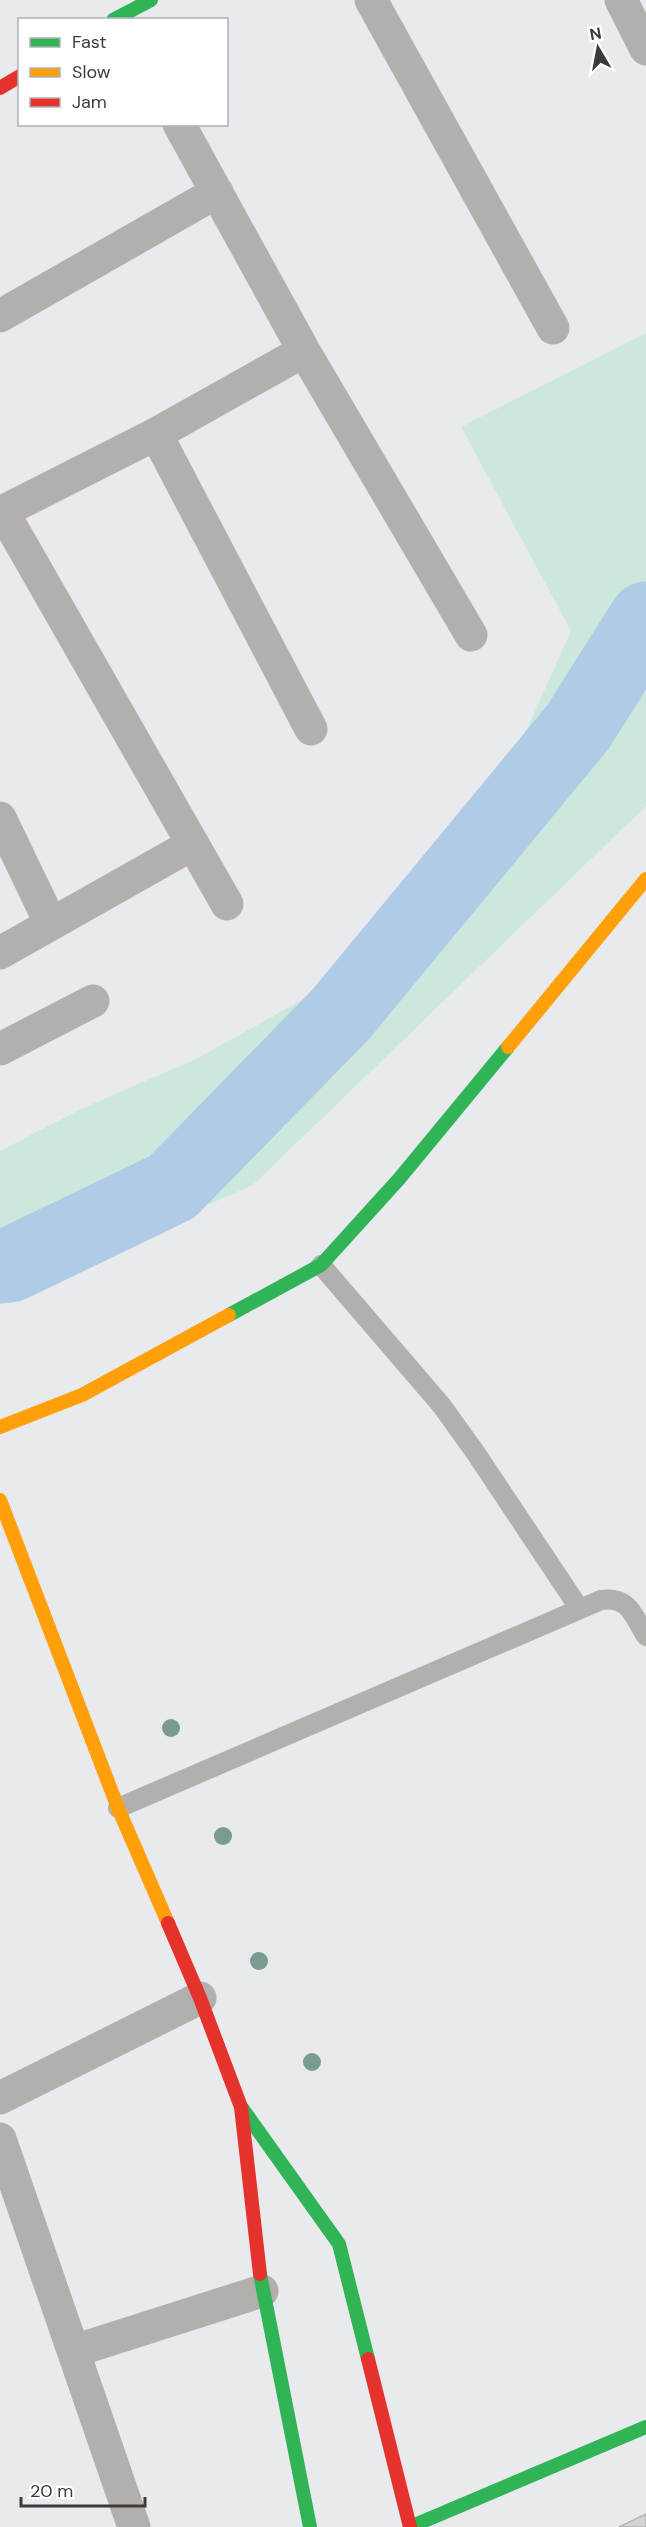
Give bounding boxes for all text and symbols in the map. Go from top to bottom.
legend [18,18,228,126]
north arrow [568,18,628,78]
text: N [588,22,603,45]
text: Fast [72,30,107,54]
text: Slow [72,60,111,84]
text: Jam [72,90,107,114]
scale bar [21,2470,146,2508]
text: 20 m [30,2479,73,2503]

